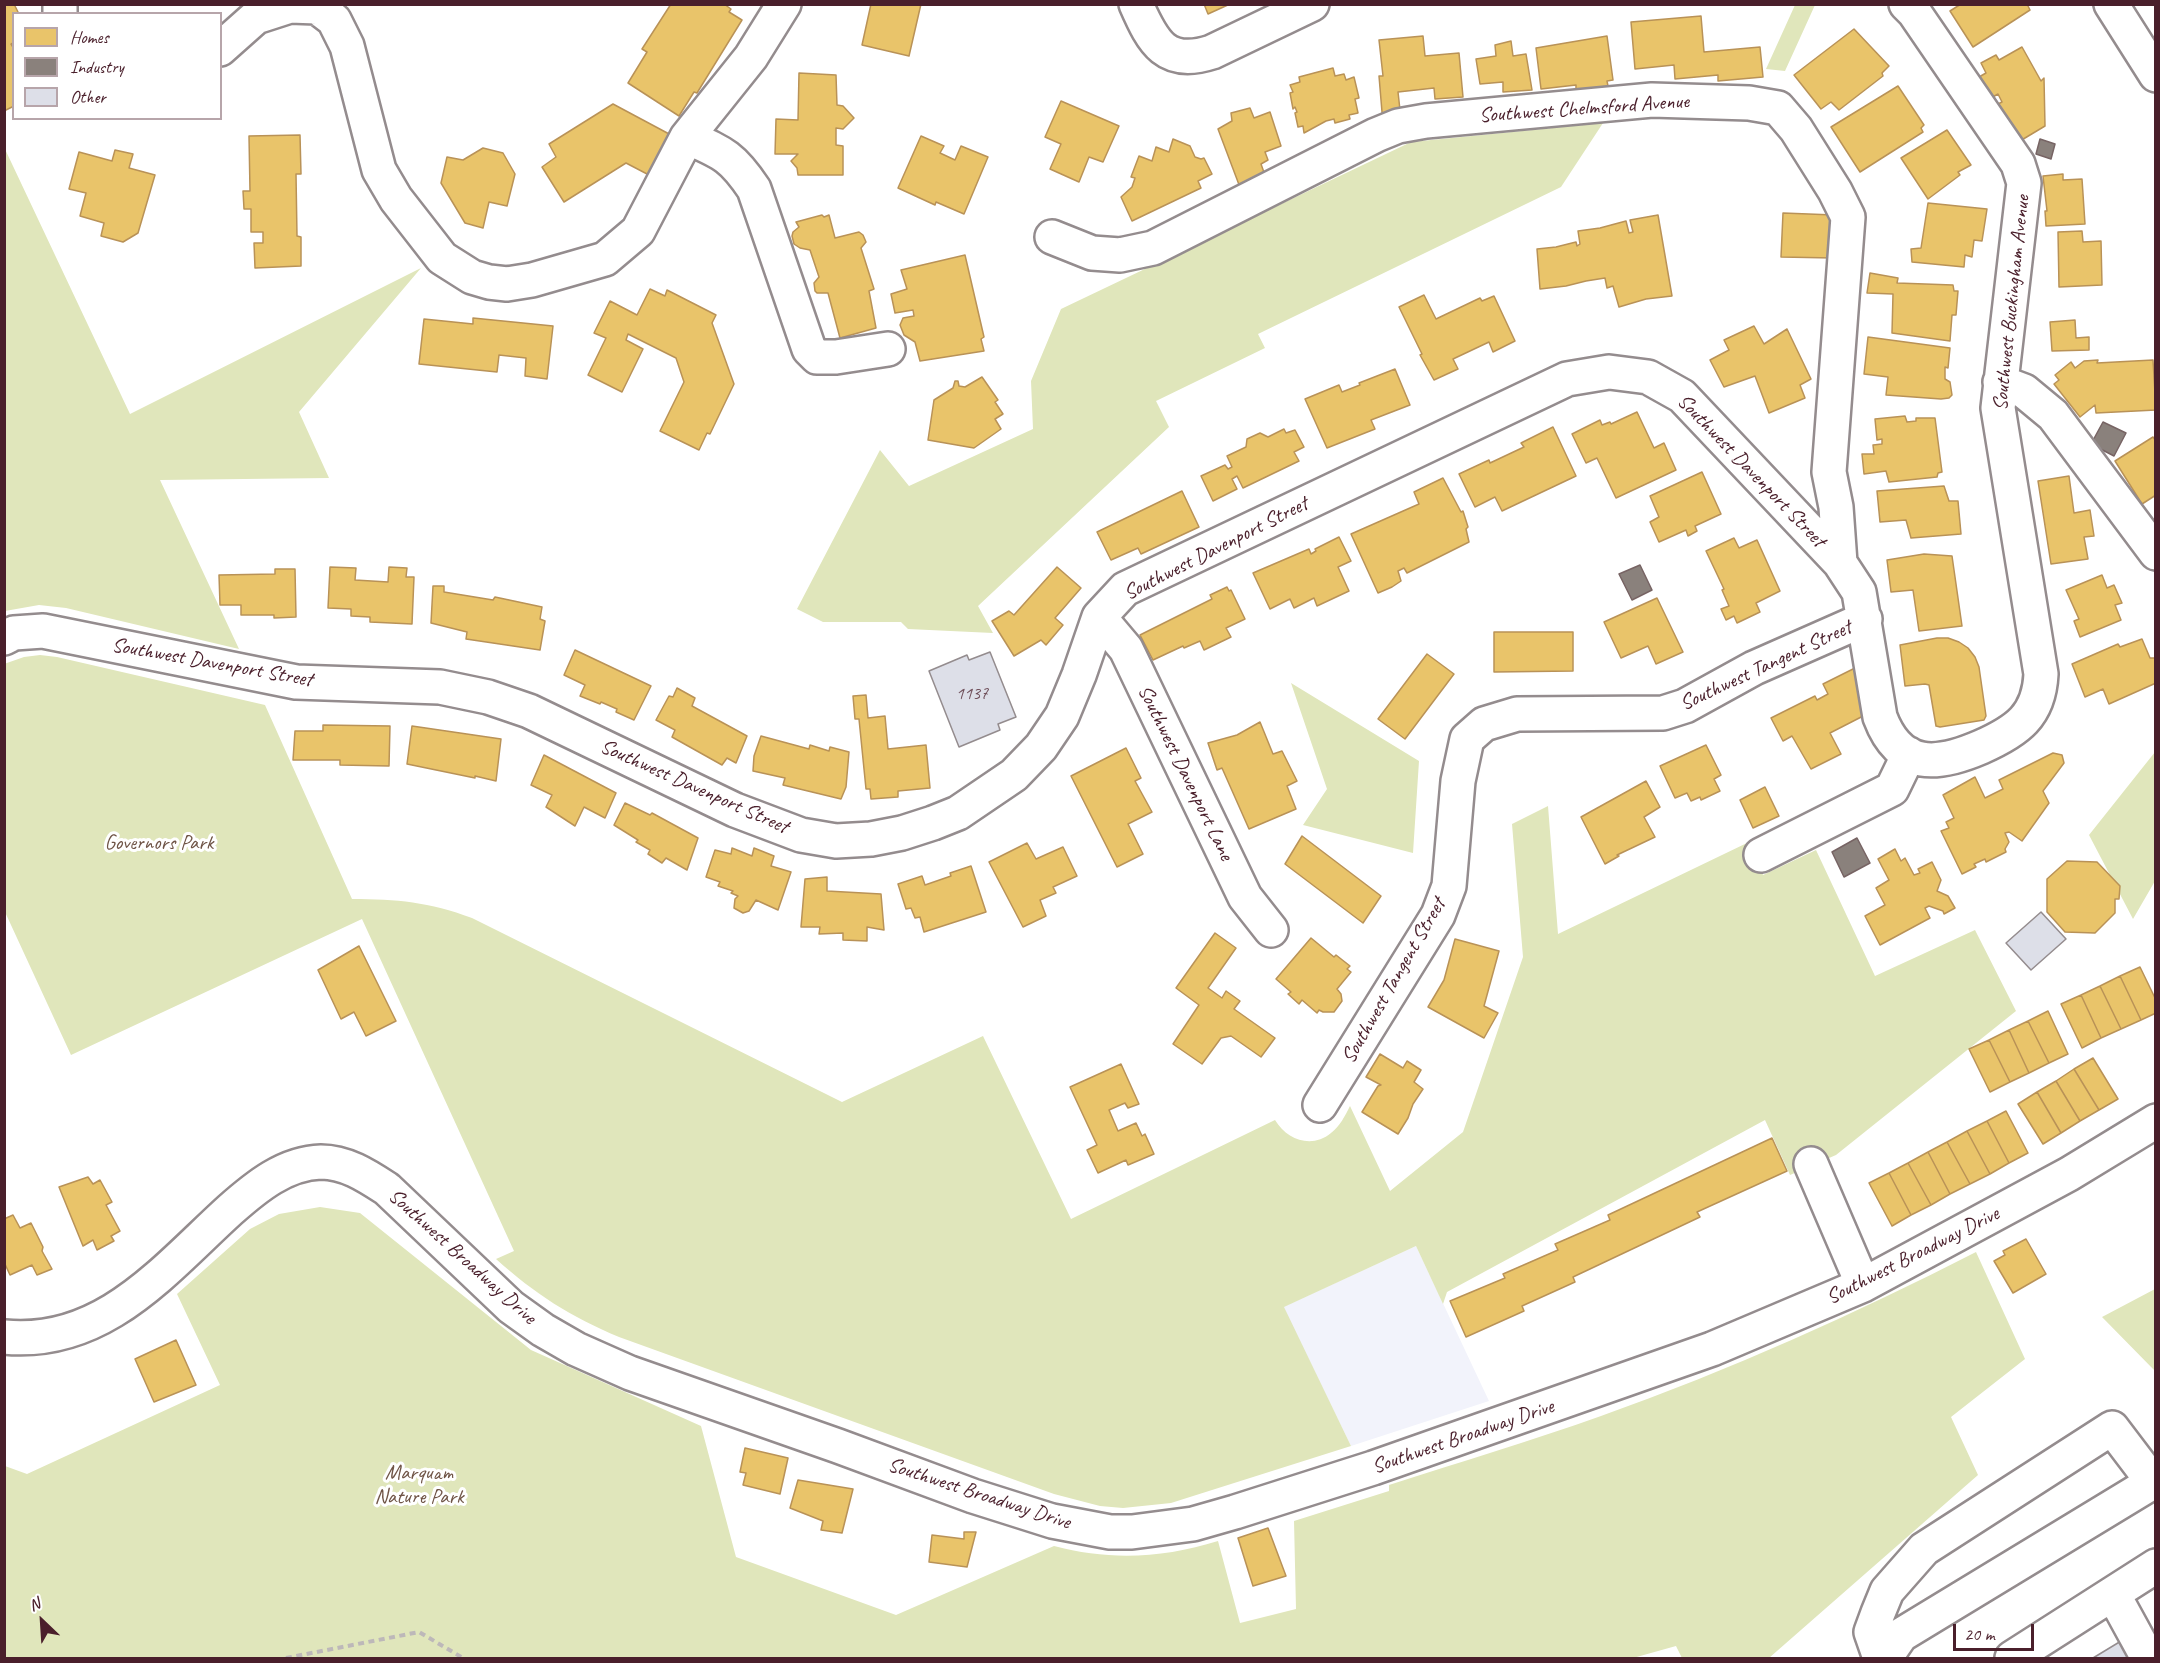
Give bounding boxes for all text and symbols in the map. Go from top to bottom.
legend [12,12,222,120]
text: Homes [70,26,109,48]
text: Industry [70,56,124,78]
text: Other [70,86,106,108]
street label: Southwest Chelmsford Avenue [1478,89,1690,129]
street label: Southwest Buckingham Avenue [1988,194,2036,412]
street label: Southwest Davenport Street [1671,389,1831,553]
street label: Southwest Davenport Street [1120,492,1312,606]
street label: Southwest Tangent Street [1676,615,1856,717]
street label: Southwest Davenport Street [110,633,314,693]
street label: Southwest Davenport Lane [1132,681,1238,865]
house number: 1137 [956,683,988,705]
street label: Southwest Davenport Street [596,734,792,840]
park label: Governors Park [104,830,214,856]
street label: Southwest Tangent Street [1336,894,1452,1068]
street label: Southwest Broadway Drive [383,1184,541,1330]
street label: Southwest Broadway Drive [1822,1202,2004,1310]
street label: Southwest Broadway Drive [1369,1394,1557,1480]
street label: Southwest Broadway Drive [885,1453,1073,1535]
park label: Marquam Nature Park [374,1460,464,1510]
north arrow [12,1591,72,1651]
text: N [26,1594,43,1616]
scale bar [1956,1612,2037,1650]
text: 20 m [1964,1623,1995,1645]

